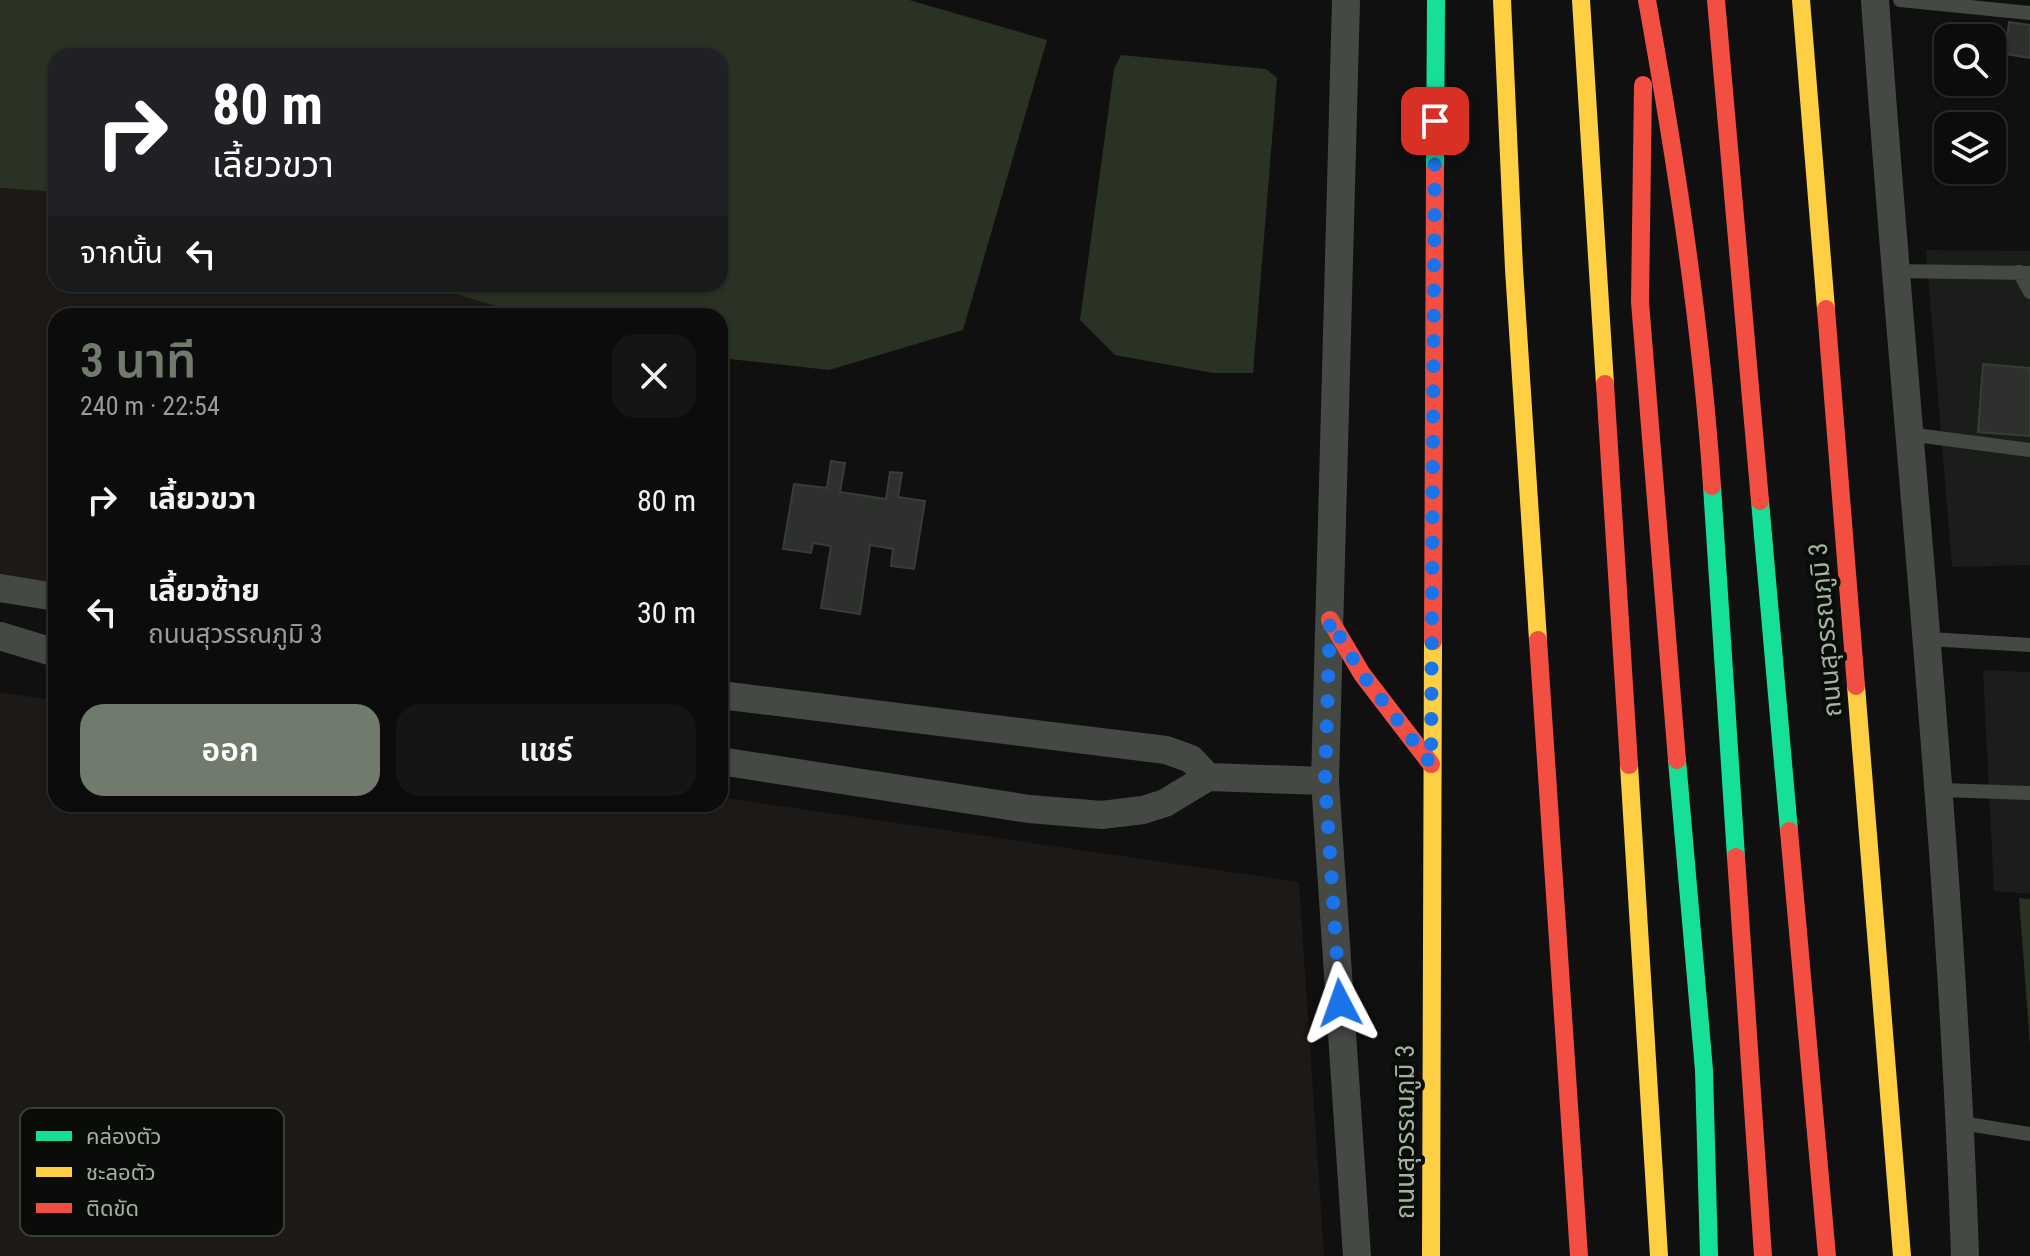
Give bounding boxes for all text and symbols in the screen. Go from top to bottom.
map controls [1934,24,2006,184]
button: search [1934,24,2006,96]
text: 80 m [212,72,323,138]
icon: right [80,80,184,184]
pin [1401,87,1469,155]
icon: arrive [1413,99,1457,143]
button: layers [1934,112,2006,184]
text: เลี้ยวขวา [212,144,334,186]
icon: left [179,232,223,276]
text: จากนั้น [80,235,163,270]
text: 3 นาที [80,332,196,389]
button: close [612,334,696,418]
text: 240 m · 22:54 [80,391,220,421]
icon: right [80,478,124,522]
text: เลี้ยวขวา [148,481,256,516]
text: 80 m [637,483,696,518]
street label: ถนนสุวรรณภูมิ 3 [1802,542,1849,718]
text: เลี้ยวซ้าย [148,573,260,608]
icon: left [80,590,124,634]
text: 30 m [637,595,696,630]
text: ถนนสุวรรณภูมิ 3 [148,619,323,649]
button: ออก [80,704,380,796]
button: แชร์ [396,704,696,796]
position arrow [1298,961,1382,1045]
street label: ถนนสุวรรณภูมิ 3 [1390,1045,1421,1219]
legend [20,1108,284,1236]
text: คล่องตัว [86,1124,161,1149]
text: ชะลอตัว [86,1160,156,1185]
text: ติดขัด [86,1196,139,1221]

